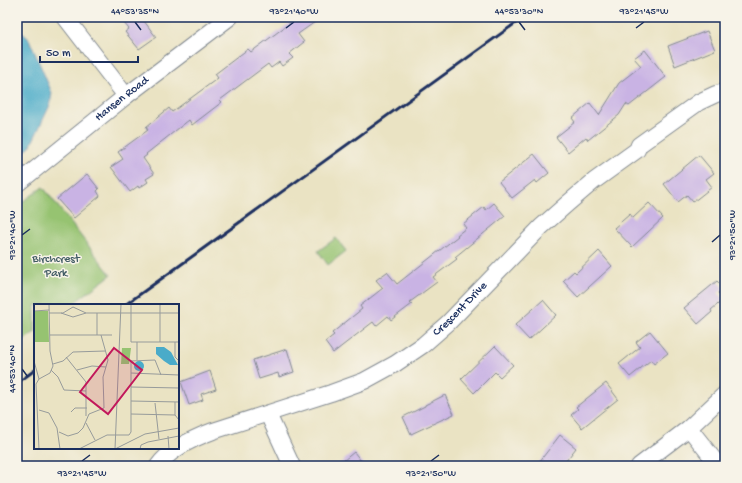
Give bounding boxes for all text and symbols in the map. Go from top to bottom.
text: 44°53'35"N [111,6,160,18]
text: 93°21'40"W [268,6,319,18]
text: 44°53'30"N [495,6,544,18]
text: 93°21'45"W [619,6,669,18]
scale bar [40,38,138,64]
text: 50 m [46,47,71,61]
street label: Hansen Road [92,73,153,125]
text: 93°21'40"W [7,210,19,261]
text: 93°21'50"W [727,210,739,261]
park label: Birchcrest Park [31,253,81,281]
street label: Crescent Drive [430,279,491,340]
inset map [34,304,179,449]
text: 44°53'40"N [7,345,19,393]
text: 93°21'45"W [57,468,107,480]
text: 93°21'50"W [405,468,456,480]

